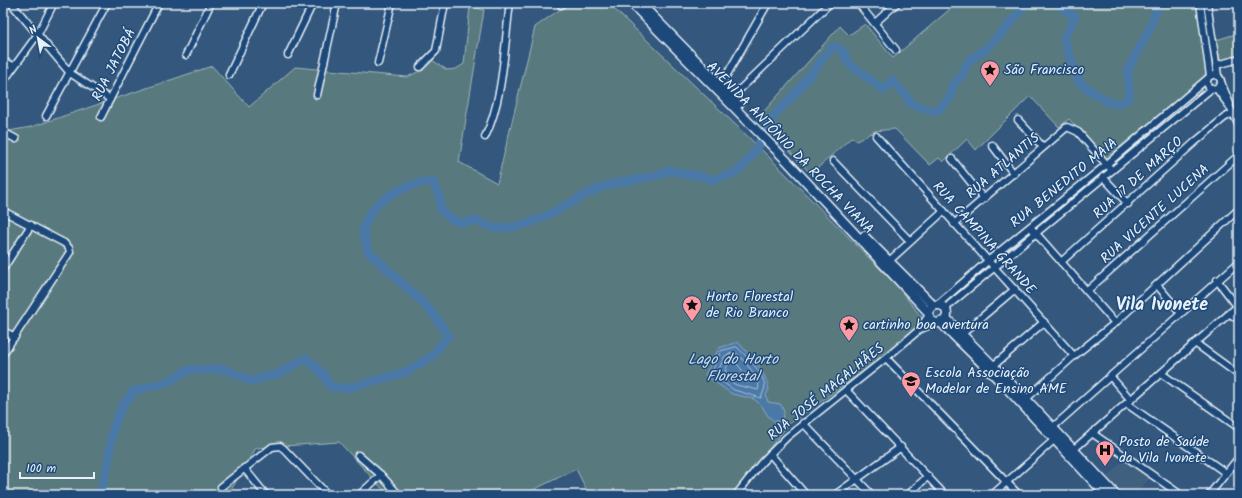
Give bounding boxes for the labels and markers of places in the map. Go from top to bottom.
place icon: São Francisco [979,59,1001,87]
place label: São Francisco [1004,59,1084,81]
place label: Horto Florestal de Rio Branco [706,286,794,324]
place icon: Horto Florestal de Rio Branco [681,294,703,322]
place icon: cartinho boa avertura [838,314,860,342]
place label: cartinho boa avertura [863,314,989,336]
place label: Escola Associação Modelar de Ensino AME [925,362,1068,400]
school or university icon: Escola Associação Modelar de Ensino AME [900,370,922,398]
place label: Posto de Saúde da Vila Ivonete [1119,431,1210,469]
hospital icon: Posto de Saúde da Vila Ivonete [1094,439,1116,467]

